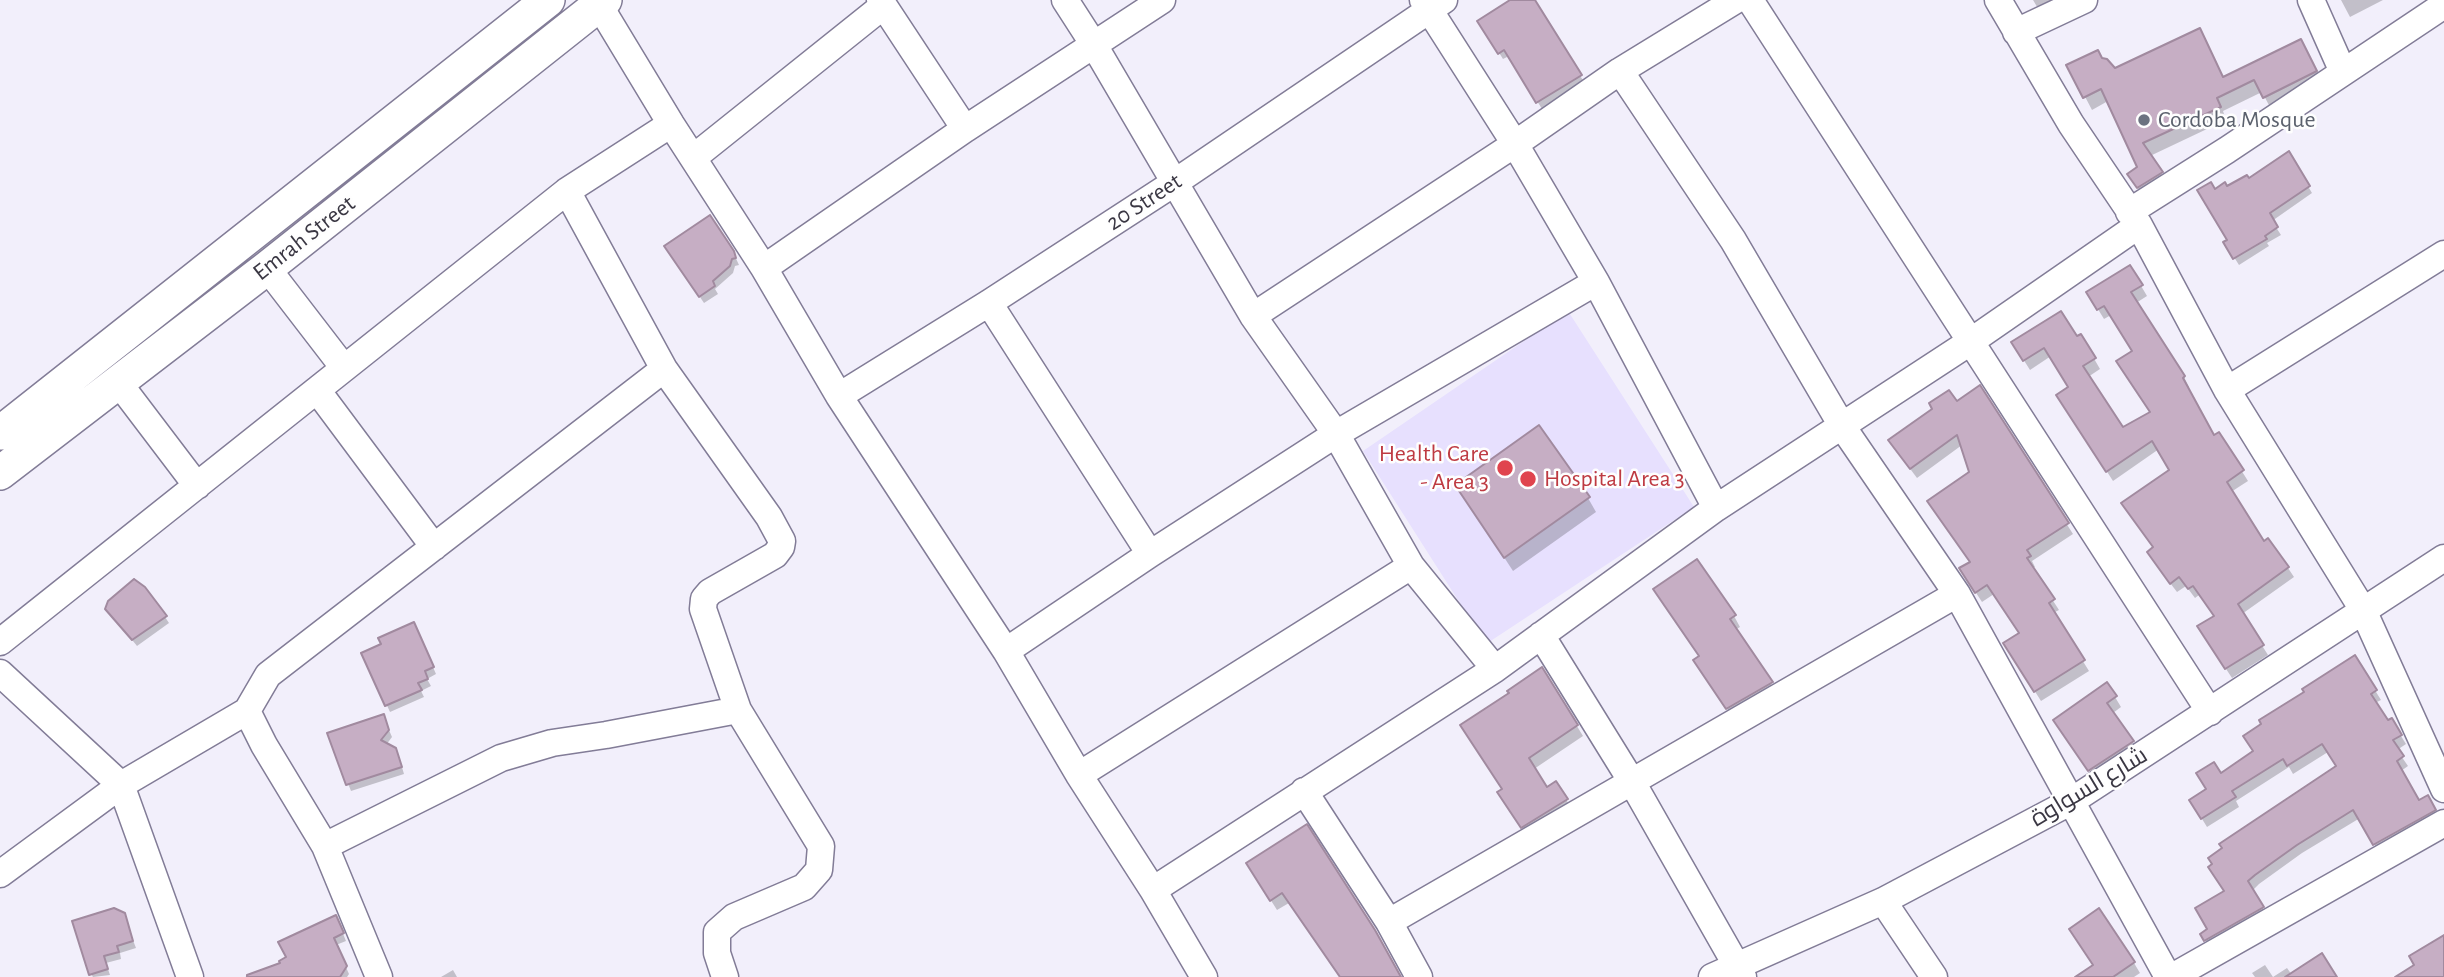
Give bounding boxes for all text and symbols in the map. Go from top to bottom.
place label: Cordoba Mosque [2158,106,2316,134]
marker: Cordoba Mosque [2136,112,2152,128]
street label: 20 Street [1101,167,1187,237]
street label: Emrah Street [247,189,361,287]
place label: Health Care - Area 3 [1379,440,1489,496]
marker: Health Care - Area 3 [1495,458,1515,478]
place label: Hospital Area 3 [1544,465,1685,493]
marker: Hospital Area 3 [1518,469,1538,489]
street label: شارع السواوة [2025,741,2153,833]

